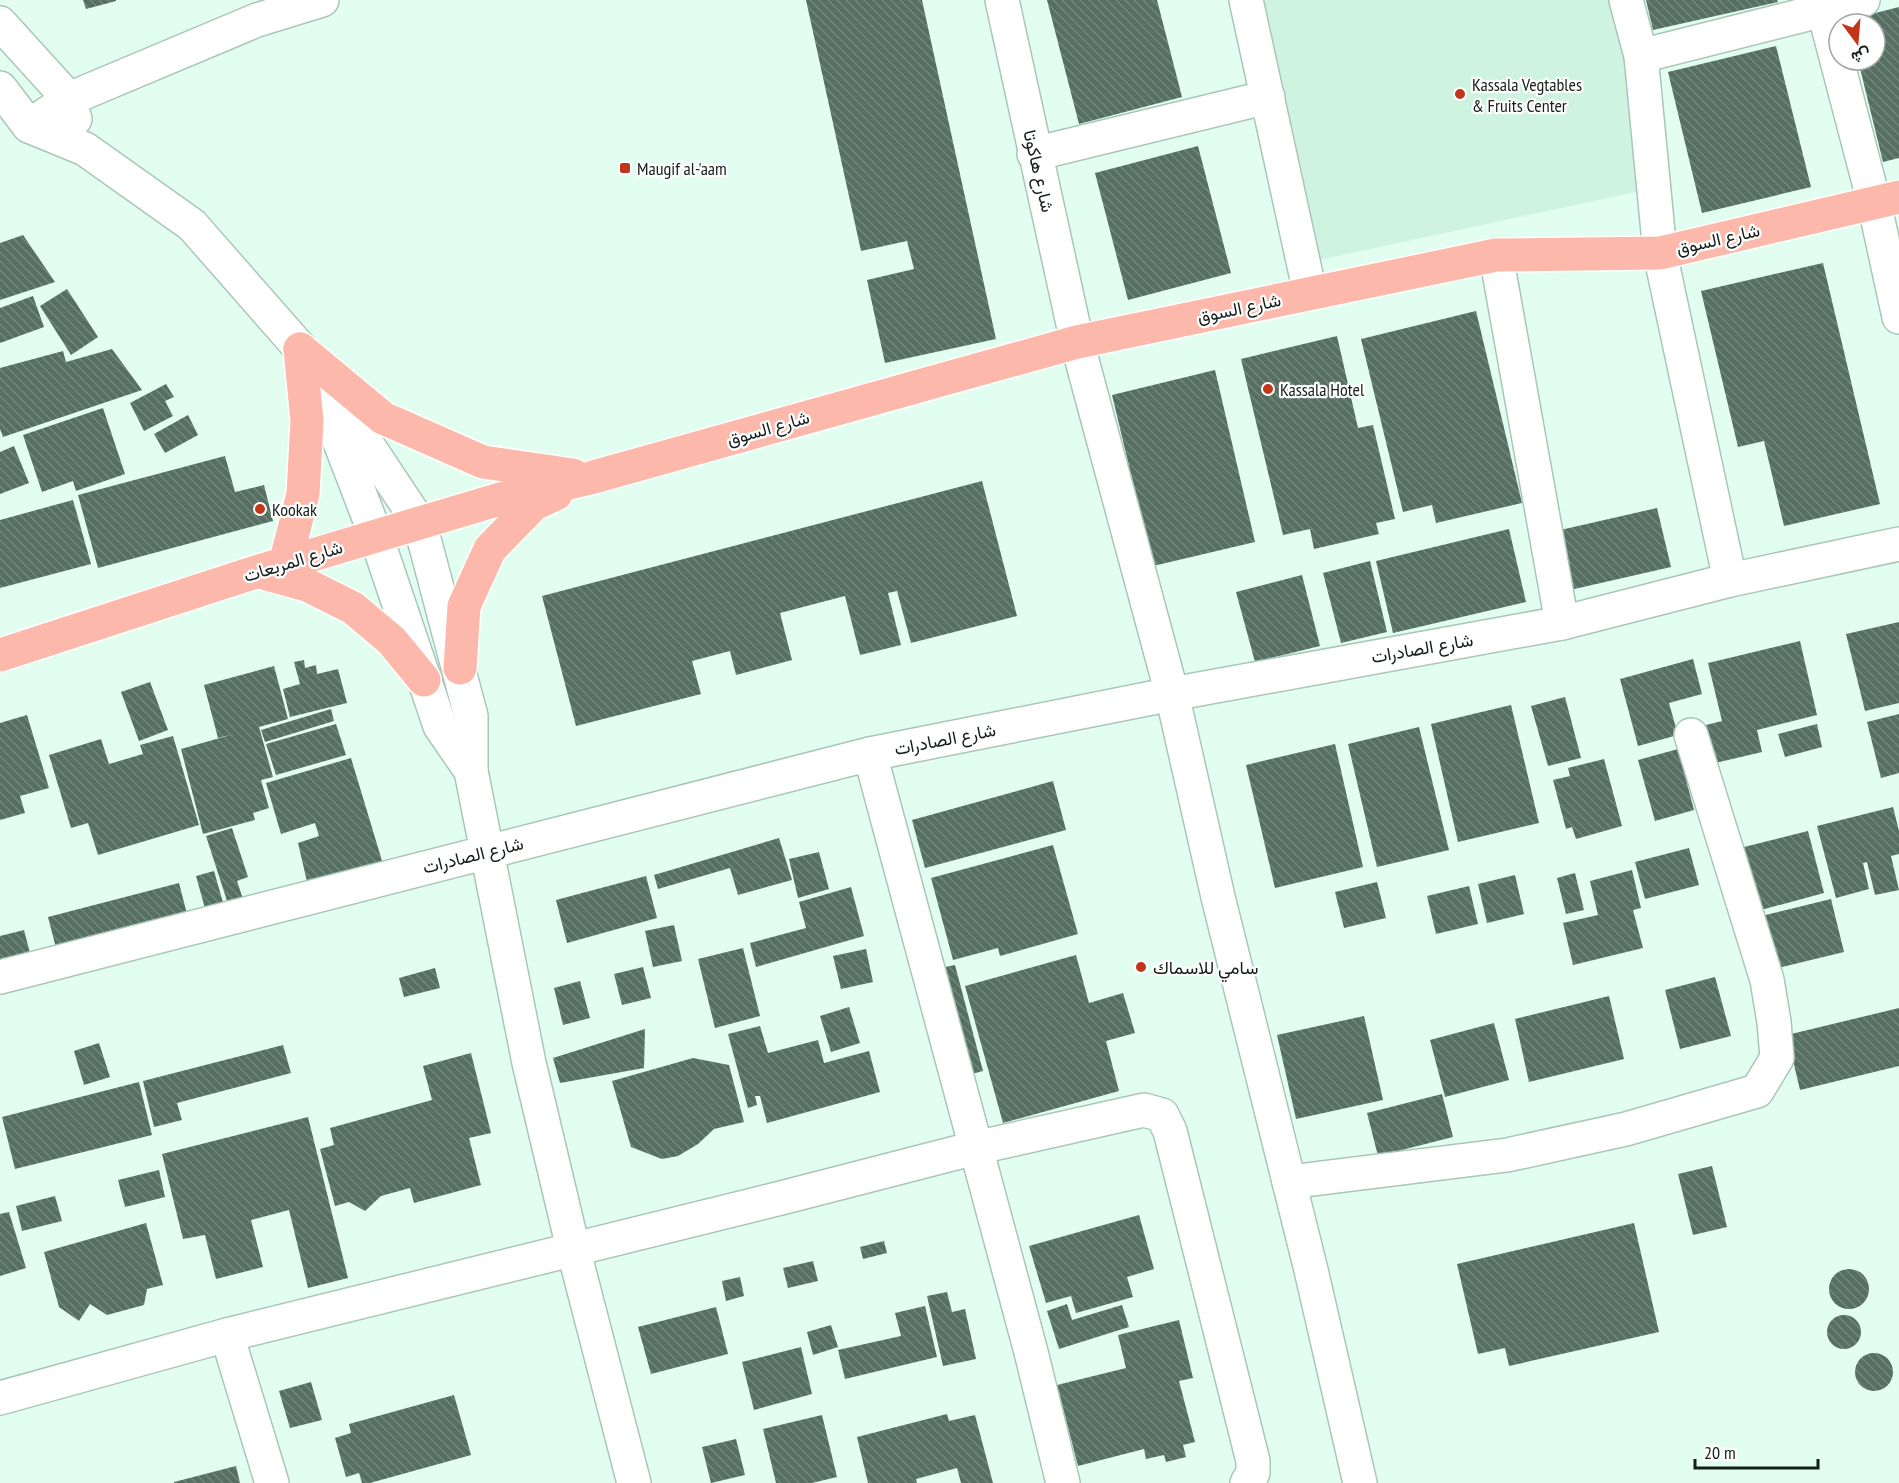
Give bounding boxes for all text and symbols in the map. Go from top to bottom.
north arrow [1827,12,1887,72]
text: ش [1849,44,1873,69]
place label: Kassala Vegtables & Fruits Center [1472,73,1582,117]
marker: Kassala Vegtables & Fruits Center [1453,87,1467,101]
street label: شارع هاكوتا [1017,128,1060,215]
place label: Maugif al-'aam [637,157,727,180]
marker: Maugif al-'aam [618,161,632,175]
street label: شارع السوق [1674,218,1762,261]
street label: شارع السوق [1195,288,1283,329]
place label: Kassala Hotel [1280,378,1365,401]
marker: Kassala Hotel [1261,382,1275,396]
street label: شارع السوق [724,405,812,452]
place label: Kookak [272,498,317,521]
marker: Kookak [253,502,267,516]
street label: شارع المربعات [241,535,346,588]
street label: شارع الصادرات [1369,628,1475,669]
street label: شارع الصادرات [892,718,998,761]
street label: شارع الصادرات [420,831,526,880]
place label: سامي للاسماك [1153,956,1258,983]
marker: سامي للاسماك [1134,960,1148,974]
scale bar [1695,1432,1818,1470]
text: 20 m [1704,1441,1736,1464]

